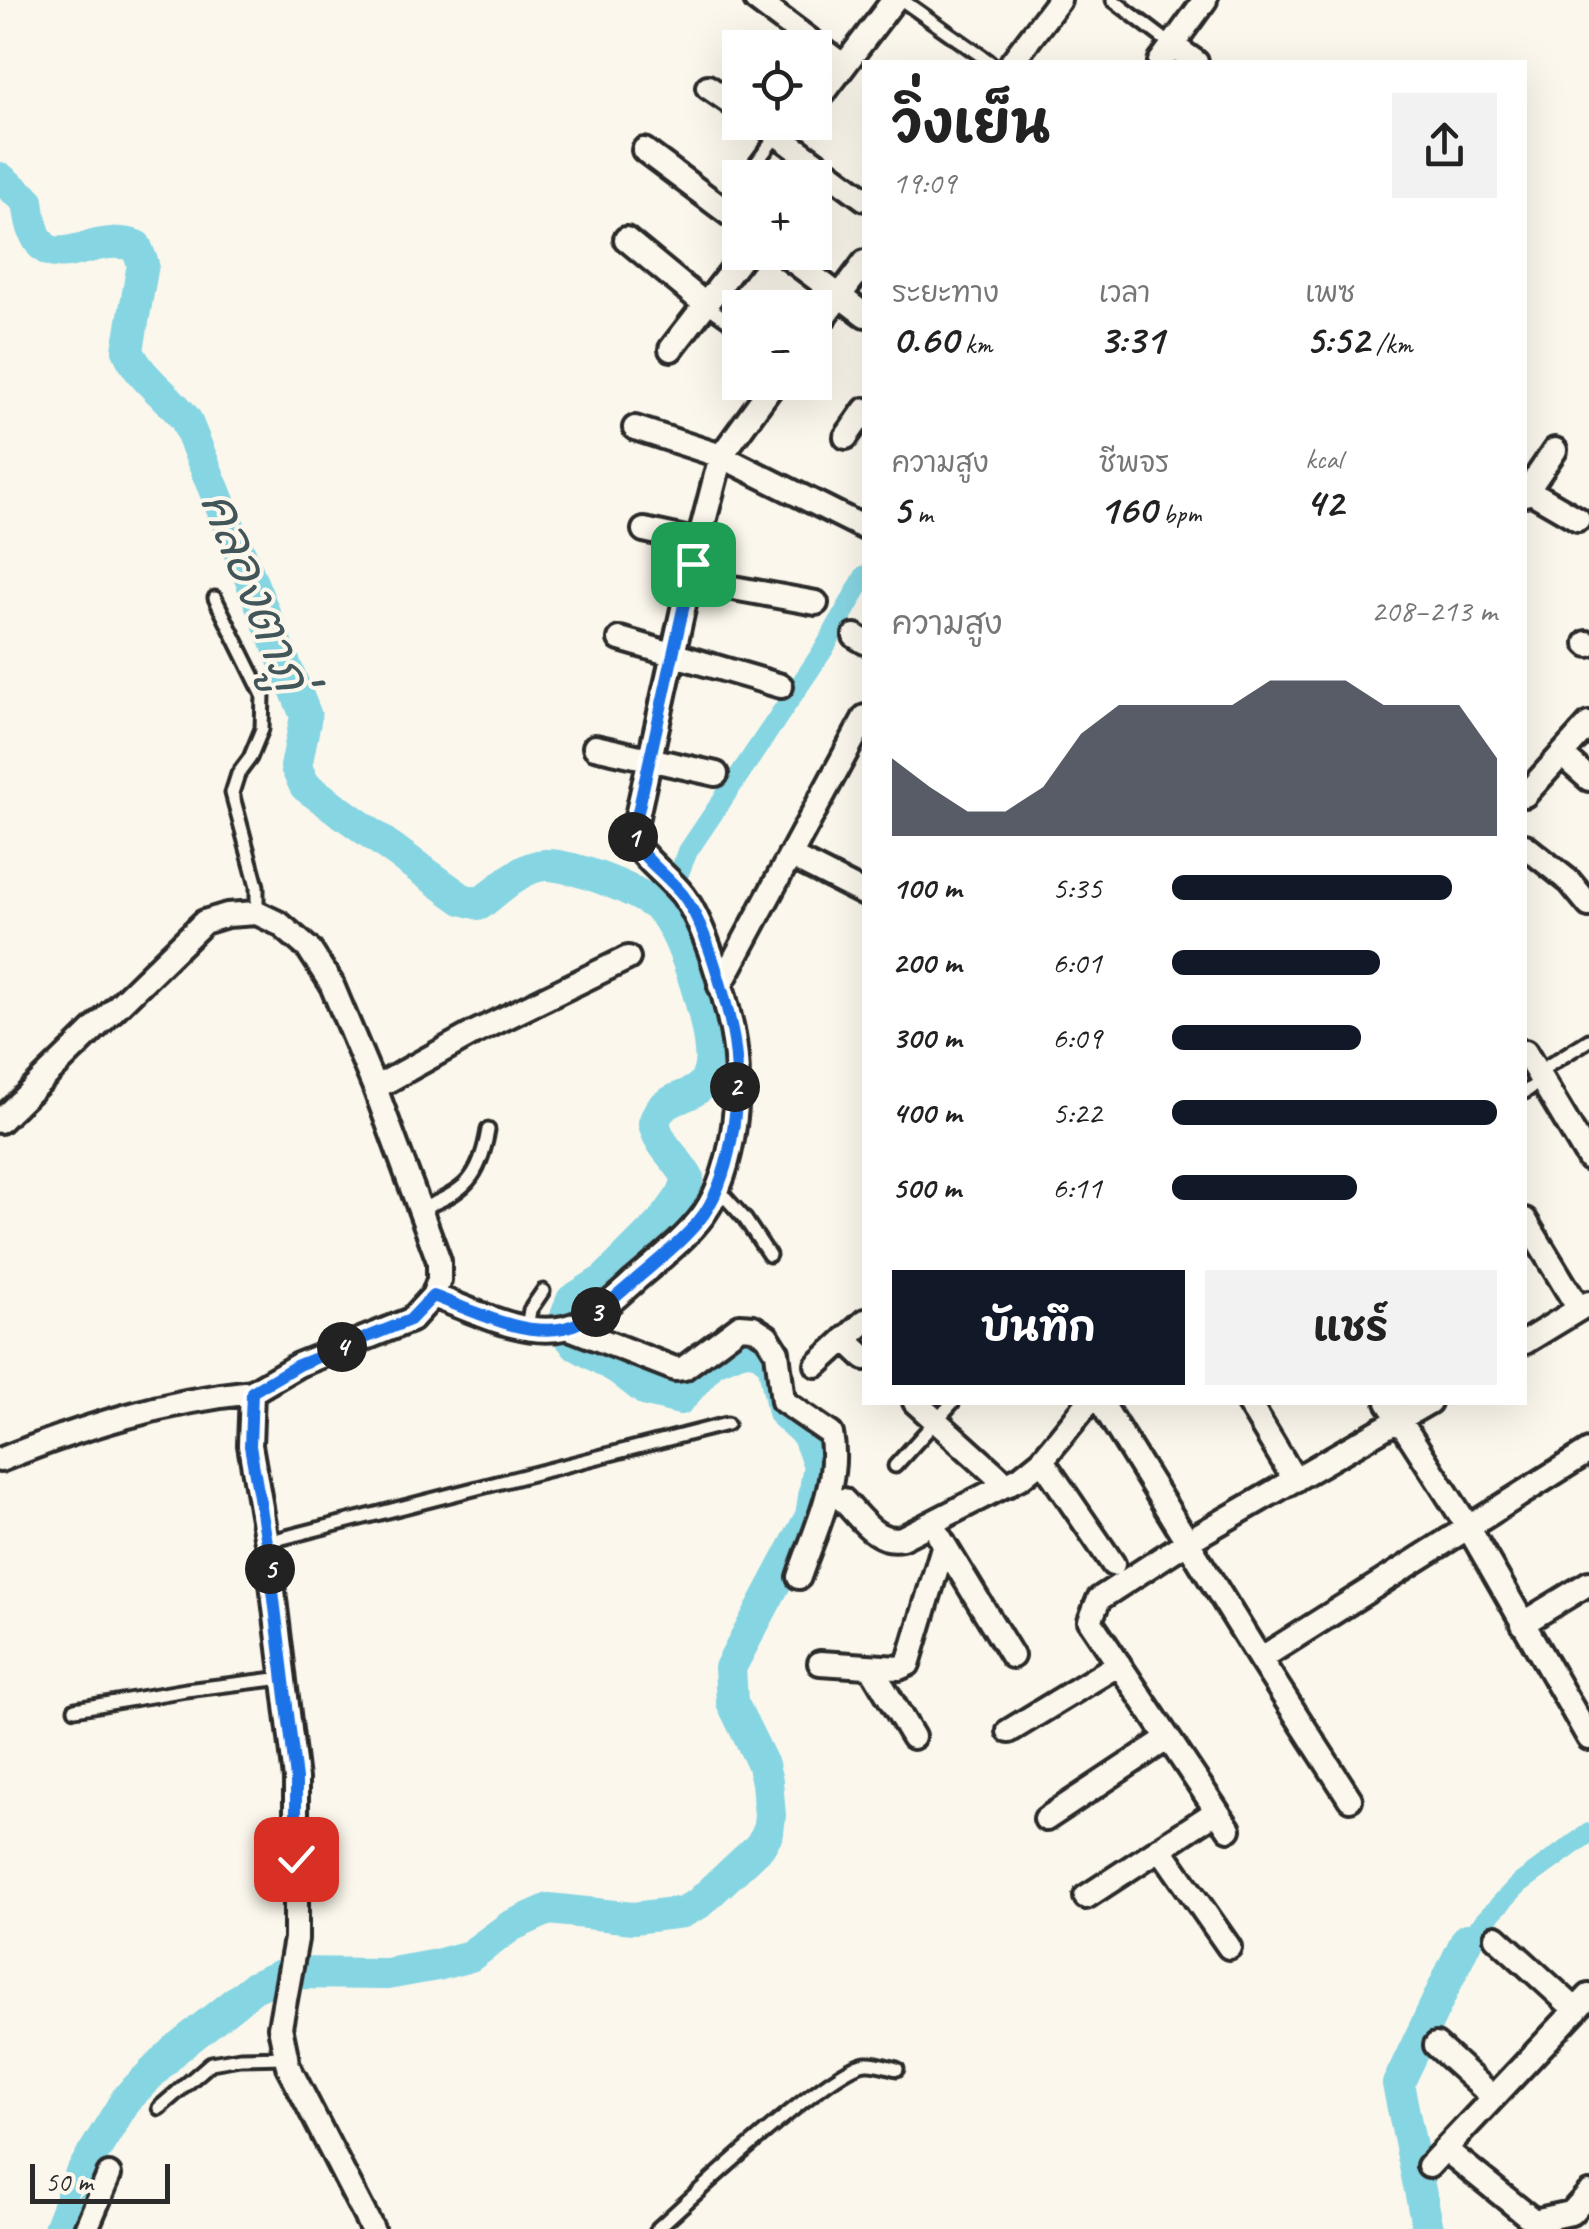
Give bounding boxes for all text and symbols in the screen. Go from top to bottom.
map controls [722,30,832,400]
button: locate [722,30,832,140]
text: วิ่งเย็น [892,89,1050,159]
button: share [1392,93,1497,198]
button: + [722,160,832,270]
text: 19:09 [892,162,956,203]
text: ระยะทาง [892,275,999,310]
text: เวลา [1099,275,1150,310]
text: เพซ [1305,275,1355,310]
button: − [722,290,832,400]
text: 0.60 [892,313,958,366]
text: 3:31 [1099,313,1164,366]
text: 5:52 [1305,313,1369,366]
text: km [958,326,992,361]
text: /km [1369,326,1412,361]
text: kcal [1305,441,1342,476]
text: ความสูง [892,445,989,480]
text: ชีพจร [1099,445,1169,480]
text: 42 [1305,476,1343,529]
water label: คลองตาภู่ [182,482,327,711]
text: 5 [892,483,910,536]
text: 160 [1099,483,1156,536]
text: m [910,496,933,531]
text: bpm [1156,496,1201,531]
pin [651,522,736,607]
icon: arrive [666,537,721,592]
text: 208–213 m [1371,590,1497,631]
text: ความสูง [892,603,1003,644]
pin: 1 [608,812,658,862]
text: 1 [627,819,639,854]
text: 100 m [892,867,961,908]
text: 5:35 [1052,867,1102,908]
text: 200 m [892,942,961,983]
text: 6:01 [1052,942,1102,983]
text: 300 m [892,1017,961,1058]
text: 6:09 [1052,1017,1102,1058]
pin: 2 [710,1062,760,1112]
text: 2 [729,1069,741,1104]
text: 400 m [892,1092,961,1133]
text: 5:22 [1052,1092,1102,1133]
text: 500 m [892,1167,961,1208]
text: 6:11 [1052,1167,1102,1208]
button: บันทึก [892,1270,1185,1385]
button: แชร์ [1205,1270,1497,1385]
pin: 3 [571,1287,621,1337]
text: 3 [590,1294,602,1329]
pin: 4 [317,1322,367,1372]
text: 4 [336,1329,348,1364]
pin: 5 [245,1544,295,1594]
text: 5 [264,1551,276,1586]
pin [254,1817,339,1902]
icon: check [269,1832,324,1887]
scale bar [30,2159,170,2204]
text: 50 m [45,2164,93,2199]

